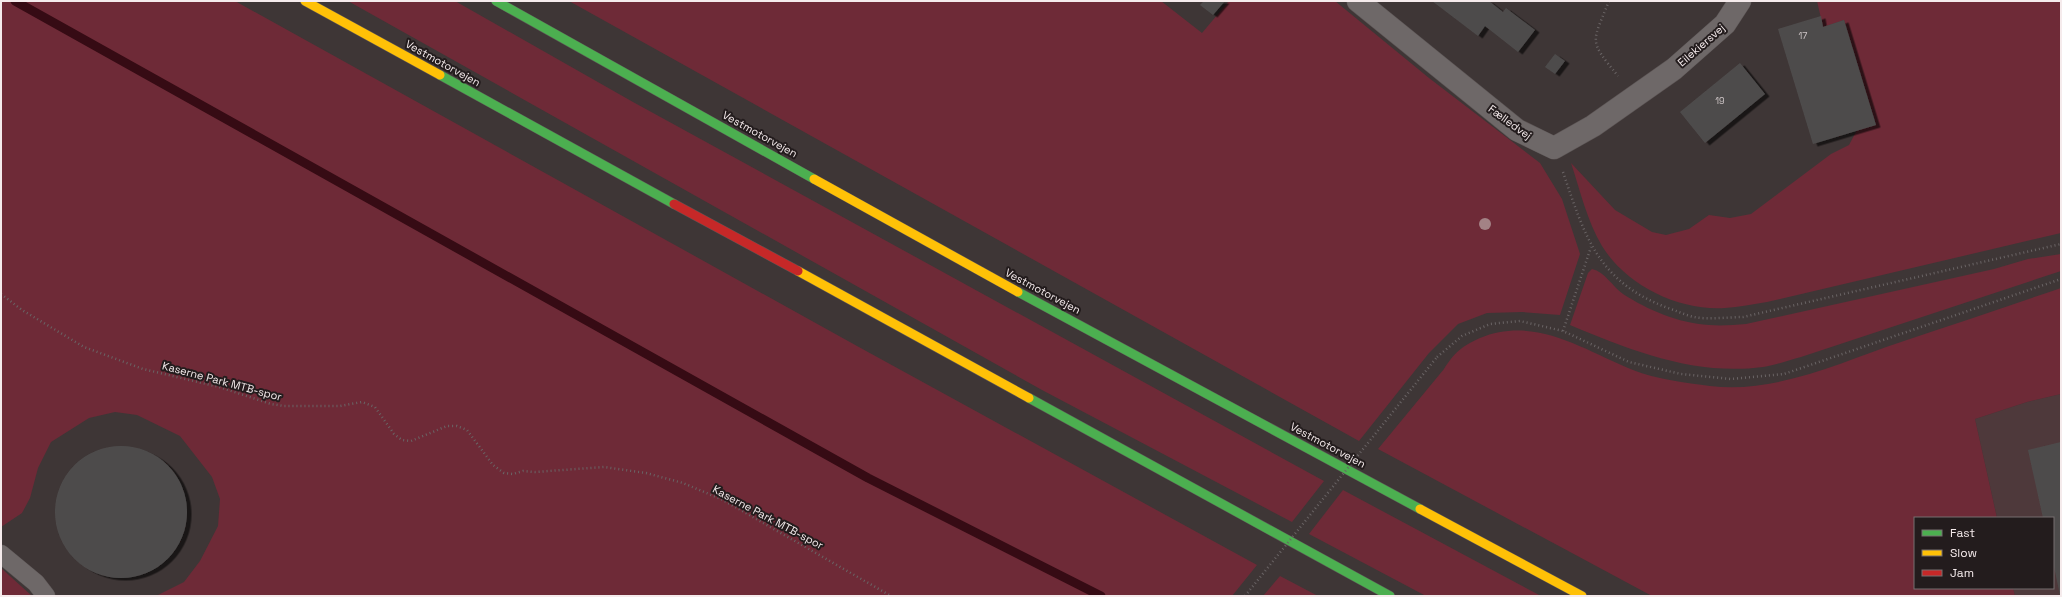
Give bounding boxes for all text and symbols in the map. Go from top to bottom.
street label: Eilekiersvej [1675,21,1728,69]
house number: 17 [1799,30,1807,42]
street label: Vestmotorvejen [403,37,483,89]
house number: 19 [1715,95,1725,107]
street label: Fælledvej [1486,102,1535,143]
street label: Vestmotorvejen [720,108,800,160]
street label: Vestmotorvejen [1003,265,1083,317]
street label: Kaserne Park MTB-spor [161,358,283,404]
street label: Vestmotorvejen [1288,419,1368,471]
street label: Kaserne Park MTB-spor [710,482,826,552]
legend [1914,517,2054,589]
text: Fast [1950,525,1975,541]
text: Slow [1950,545,1977,561]
text: Jam [1950,565,1974,581]

